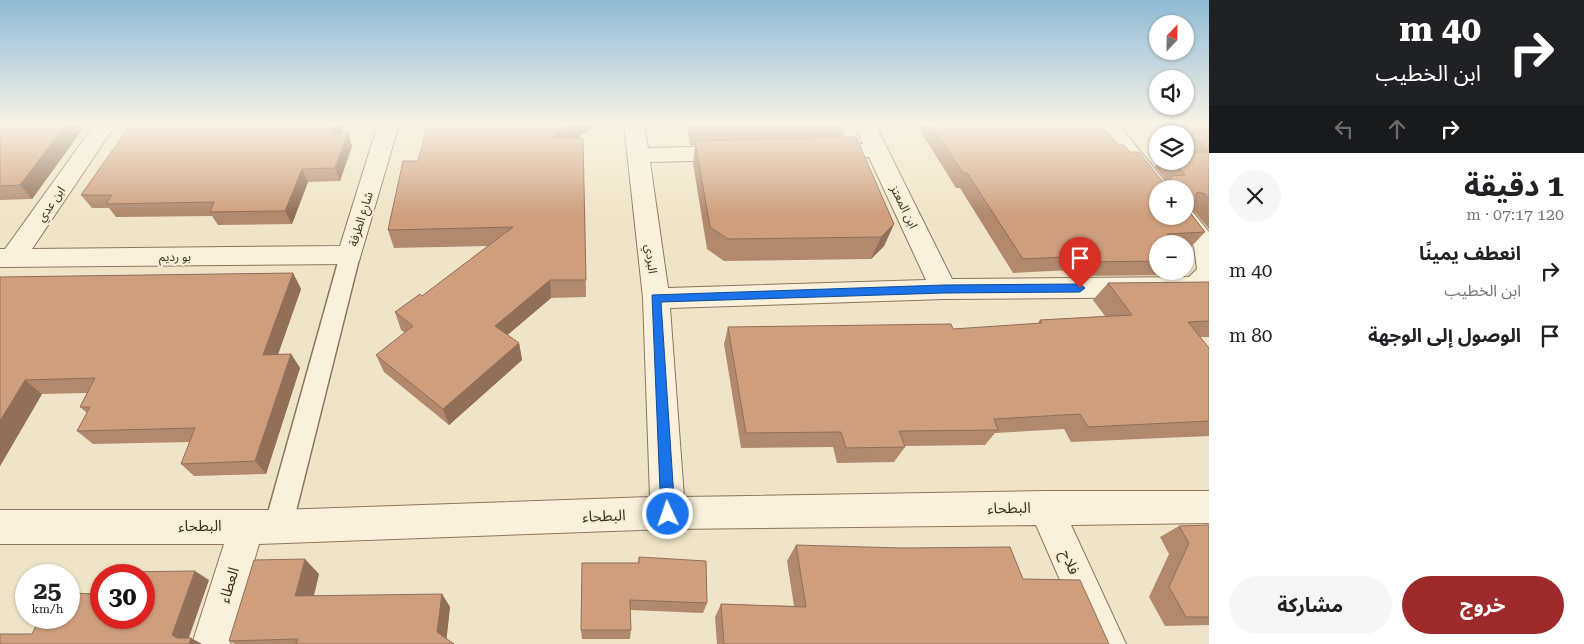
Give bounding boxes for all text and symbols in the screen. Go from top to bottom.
text: 40 m [1399,9,1481,50]
north arrow [1149,15,1194,60]
map controls [1149,15,1194,280]
icon: right [1499,20,1564,85]
text: ابن الخطيب [1375,61,1481,86]
button: sound [1149,70,1194,115]
icon: left [1330,115,1358,143]
icon: ahead [1383,115,1411,143]
icon: right [1436,115,1464,143]
button: layers [1149,125,1194,170]
text: 1 دقيقة [1464,168,1564,203]
button: close [1229,170,1281,222]
button: + [1149,180,1194,225]
street label: ابن المعتز [887,182,920,231]
street label: ابن عدي [34,184,70,226]
street label: شارع الطرفة [346,190,378,249]
text: 120 m · 07:17 [1466,205,1564,224]
button: − [1149,235,1194,280]
pin [1059,237,1101,288]
text: انعطف يمينًا [1419,242,1521,265]
street label: البردي [640,244,660,275]
icon: arrive [1066,244,1094,272]
street label: بو رديم [159,250,191,266]
icon: right [1536,257,1564,285]
text: 40 m [1229,259,1272,282]
text: ابن الخطيب [1444,281,1521,300]
icon: arrive [1536,322,1564,350]
text: 80 m [1229,324,1272,347]
text: الوصول إلى الوجهة [1368,324,1521,347]
position arrow [641,487,693,539]
street label: البطحاء [987,499,1031,517]
street label: البطحاء [582,506,626,526]
street label: البطحاء [178,517,222,535]
street label: فلاح [1054,547,1083,579]
speed limit sign: 30 [90,564,155,629]
street label: العطاء [215,565,243,605]
text: 25 [33,576,62,605]
button: مشاركة [1229,576,1392,634]
button: خروج [1402,576,1564,634]
text: km/h [31,602,64,616]

